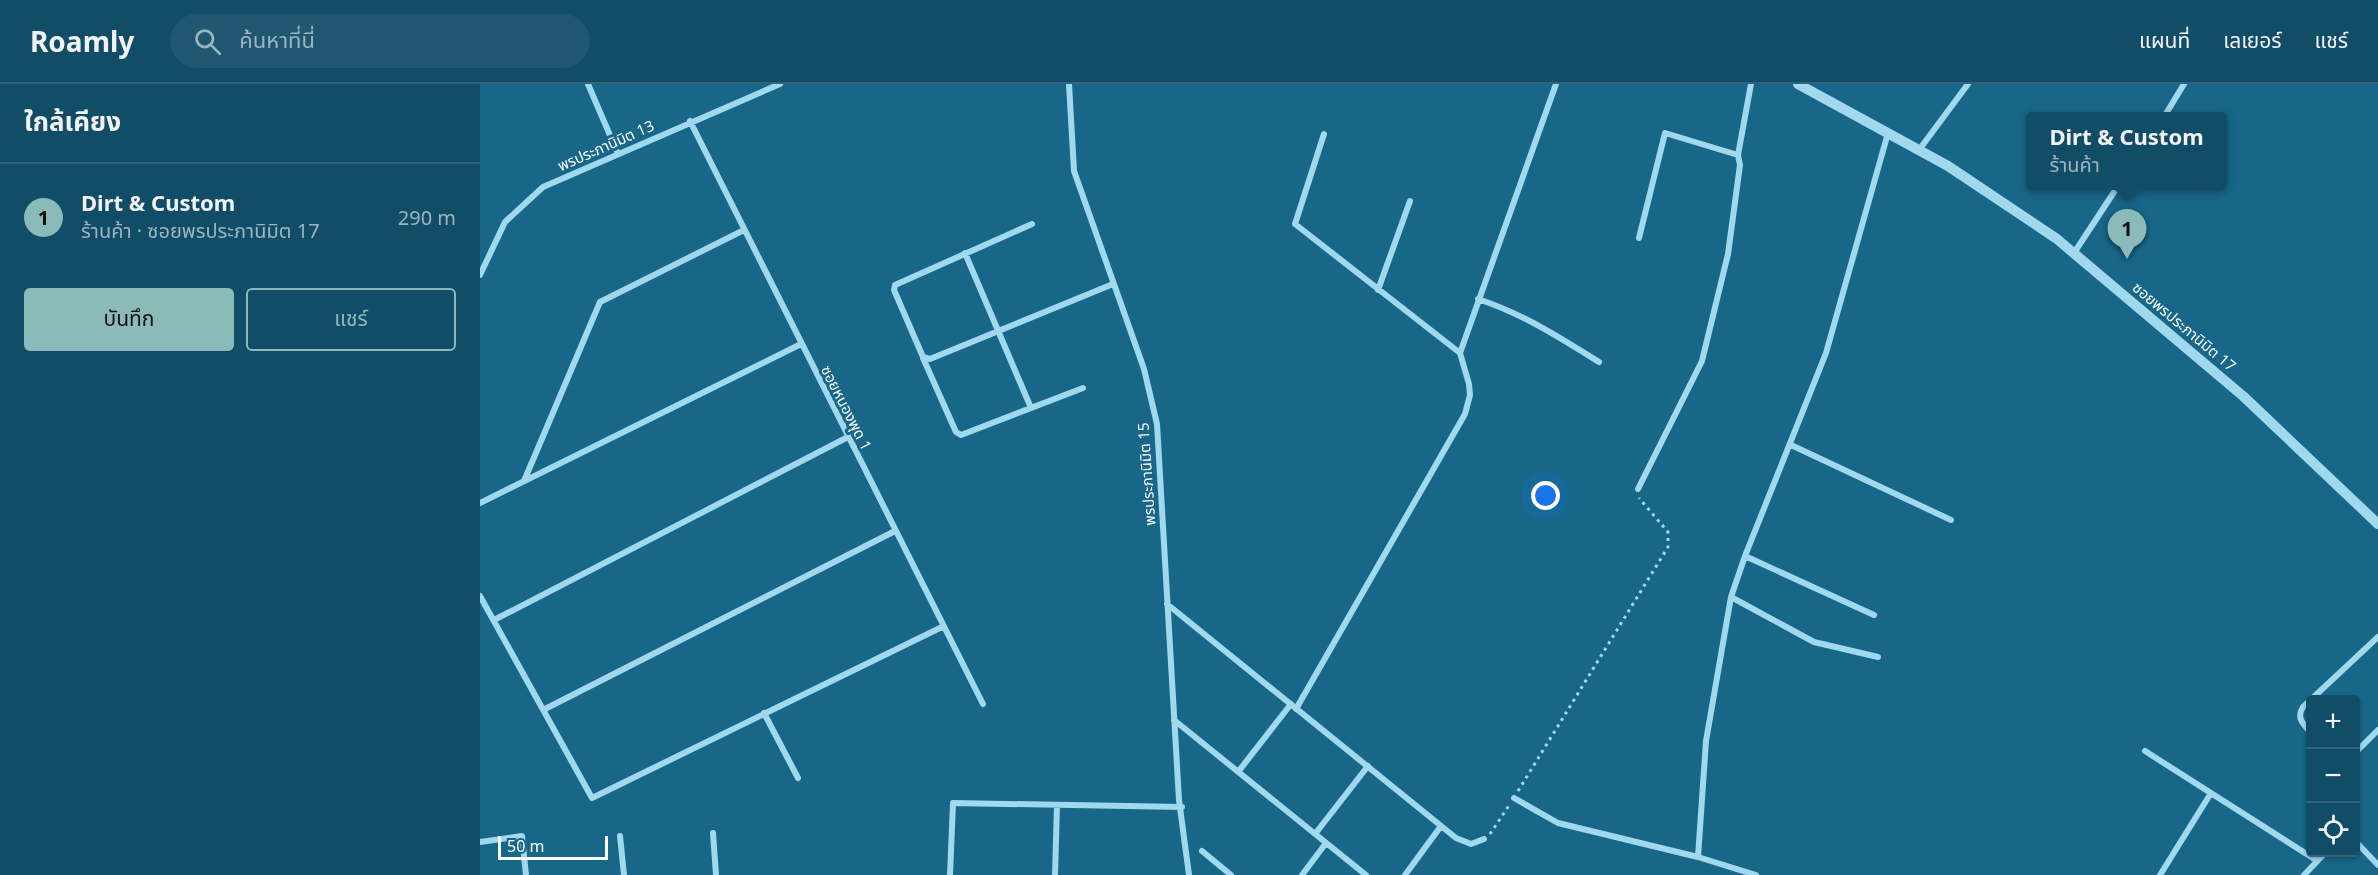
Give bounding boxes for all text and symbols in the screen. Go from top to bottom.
search box [170,14,590,68]
text: Roamly [30,22,134,60]
text: ค้นหาที่นี่ [239,24,315,54]
icon: search [191,25,224,58]
text: แผนที่ [2139,26,2190,54]
text: เลเยอร์ [2223,26,2282,54]
text: แชร์ [2315,26,2348,54]
text: ใกล้เคียง [24,103,121,139]
popup [2026,112,2227,190]
street label: พรประภานิมิต 13 [554,115,657,175]
text: Dirt & Custom [2049,121,2204,151]
text: ร้านค้า [2049,151,2100,178]
text: Dirt & Custom [81,187,235,217]
text: 1 [38,204,49,231]
text: 290 m [398,204,456,231]
pin: 1 [2108,210,2146,259]
text: ร้านค้า · ซอยพรประภานิมิต 17 [81,217,320,244]
street label: ซอยพรประภานิมิต 17 [2129,277,2241,375]
button: บันทึก [24,288,234,351]
button: แชร์ [246,288,456,351]
street label: ซอยหนองพุด 1 [817,362,877,453]
street label: พรประภานิมิต 15 [1132,422,1160,526]
your location [1531,481,1560,510]
map controls [2306,695,2360,857]
button: + [2306,695,2360,749]
button: − [2306,749,2360,803]
button: locate [2306,803,2360,857]
scale bar [498,833,608,860]
text: 50 m [507,835,544,857]

